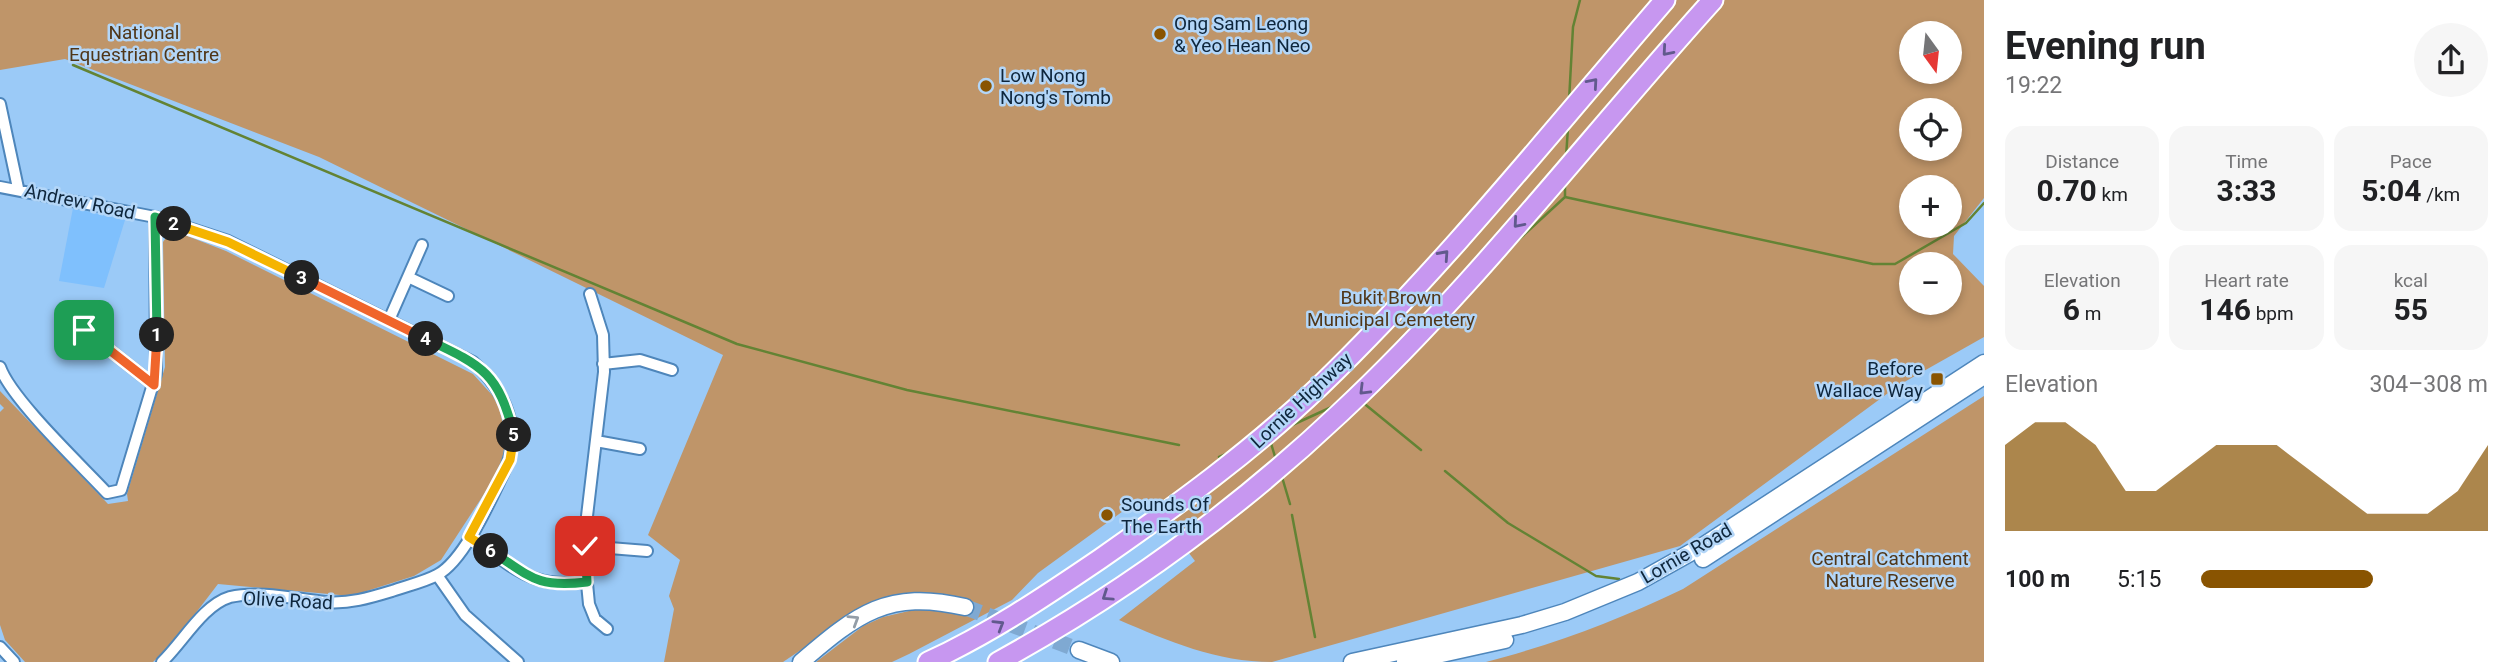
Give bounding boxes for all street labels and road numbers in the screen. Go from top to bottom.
street label: Andrew Road [22,179,137,224]
street label: Lornie Highway [1246,348,1357,453]
street label: Lornie Road [1637,518,1736,589]
street label: Olive Road [243,587,333,614]

